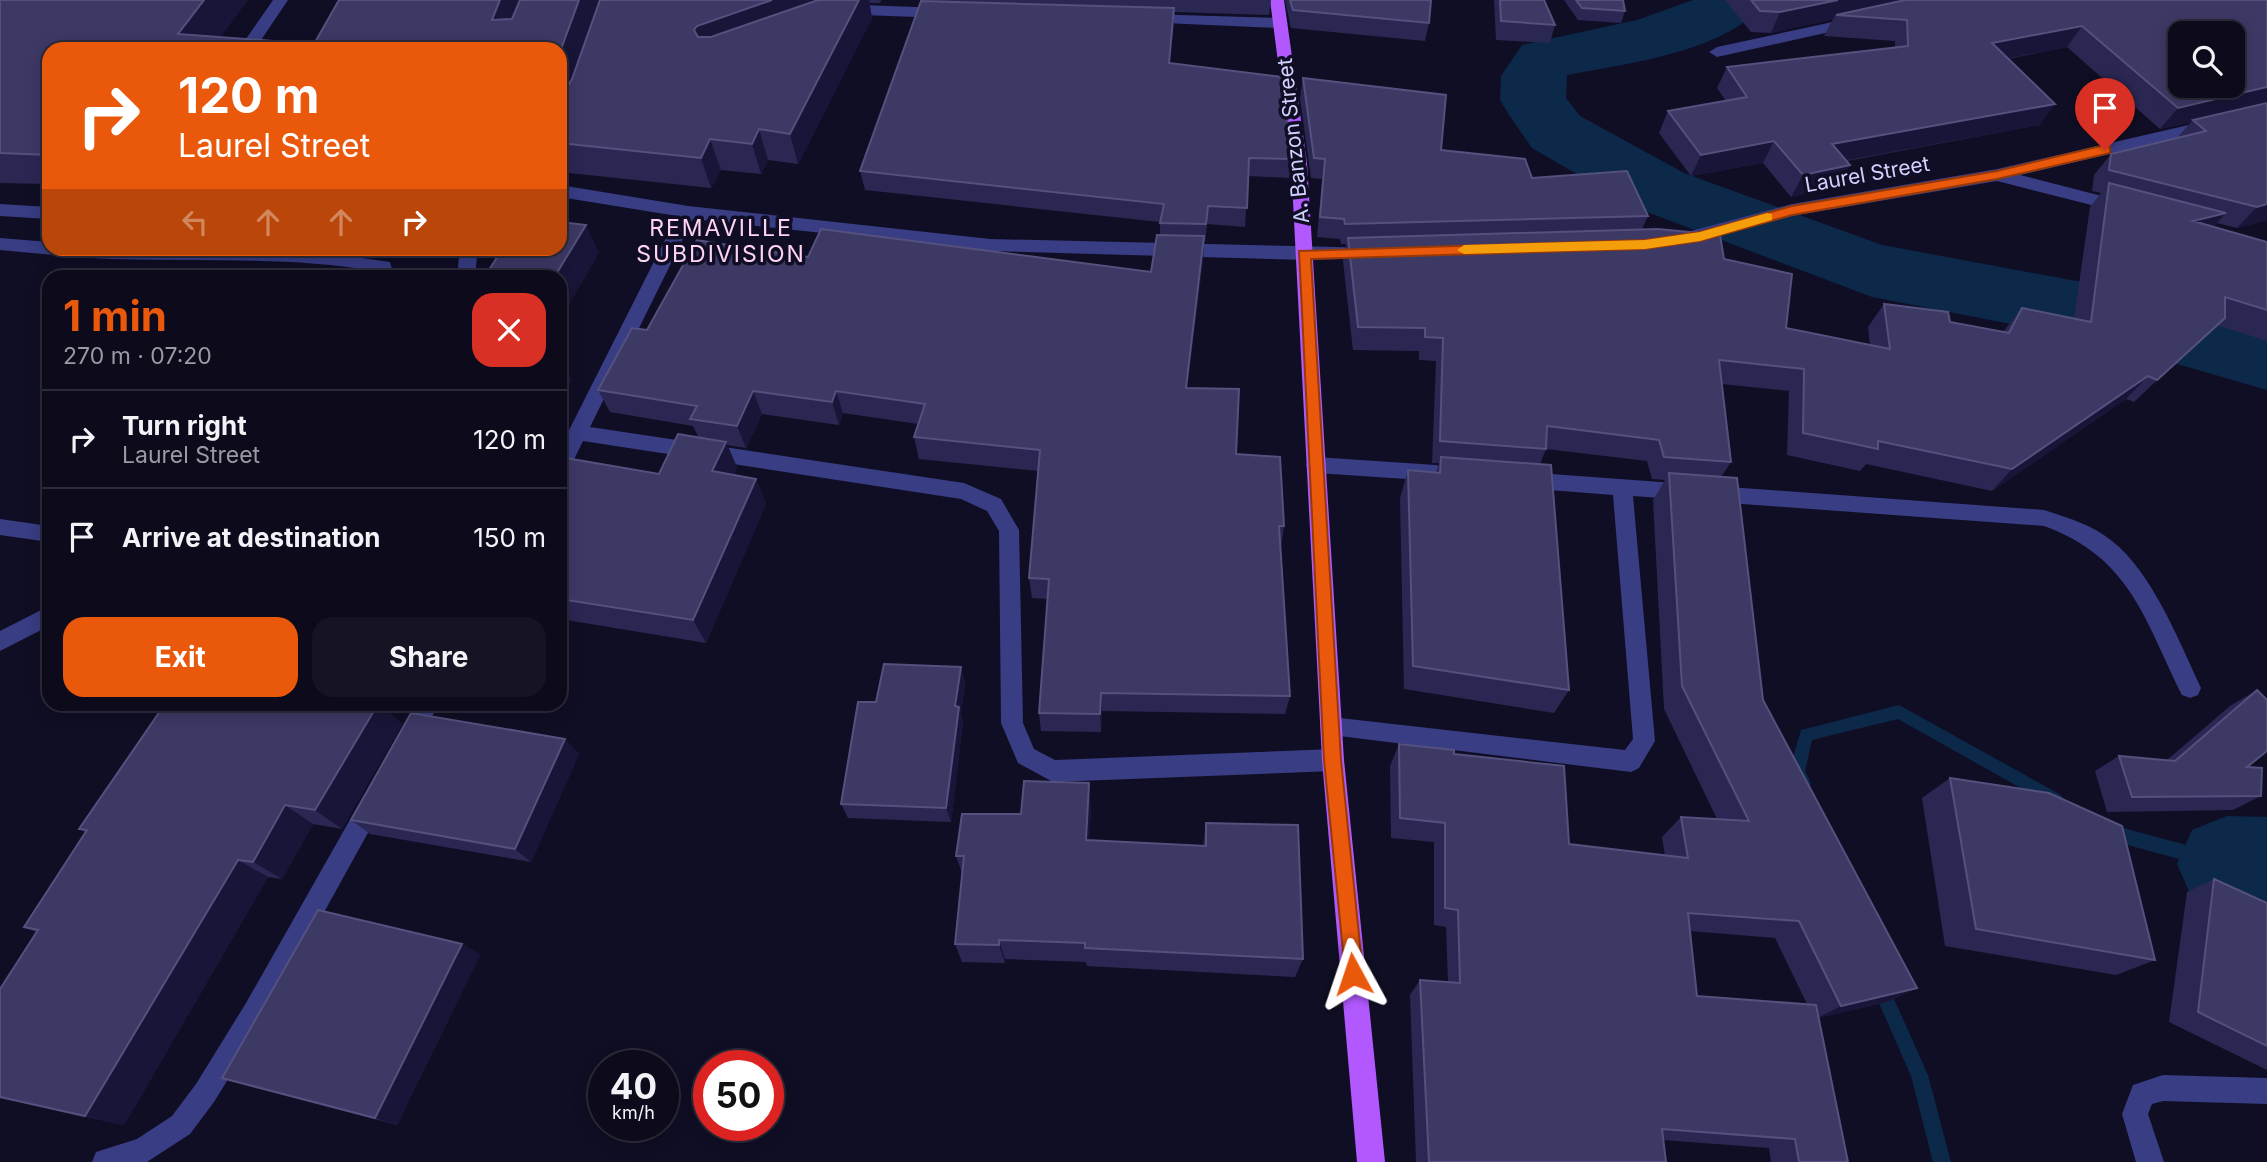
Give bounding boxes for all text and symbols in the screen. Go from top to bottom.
map controls [2168,21,2245,98]
button: search [2168,21,2245,98]
street label: A. Banzon Street [1272,57,1314,225]
text: 120 m [178,66,319,125]
icon: right [63,70,154,161]
pin [2075,78,2135,150]
icon: arrive [2086,89,2124,127]
text: Laurel Street [178,126,370,165]
street label: Laurel Street [1803,151,1931,197]
icon: left [176,203,214,241]
icon: ahead [249,203,287,241]
icon: ahead [322,203,360,241]
icon: right [395,203,433,241]
district label: REMAVILLE SUBDIVISION [636,214,806,268]
text: 1 min [63,290,167,341]
button: close [472,293,546,367]
text: 270 m · 07:20 [63,342,212,370]
text: Turn right [122,410,247,441]
icon: right [63,420,101,458]
text: 120 m [473,424,546,455]
text: Laurel Street [122,441,260,469]
icon: arrive [63,518,101,556]
text: Arrive at destination [122,522,381,553]
text: 150 m [473,522,546,553]
button: Exit [63,617,298,697]
button: Share [312,617,546,697]
position arrow [1316,937,1390,1011]
speed limit sign: 50 [693,1050,784,1141]
text: 40 [610,1065,657,1107]
text: km/h [612,1102,655,1123]

